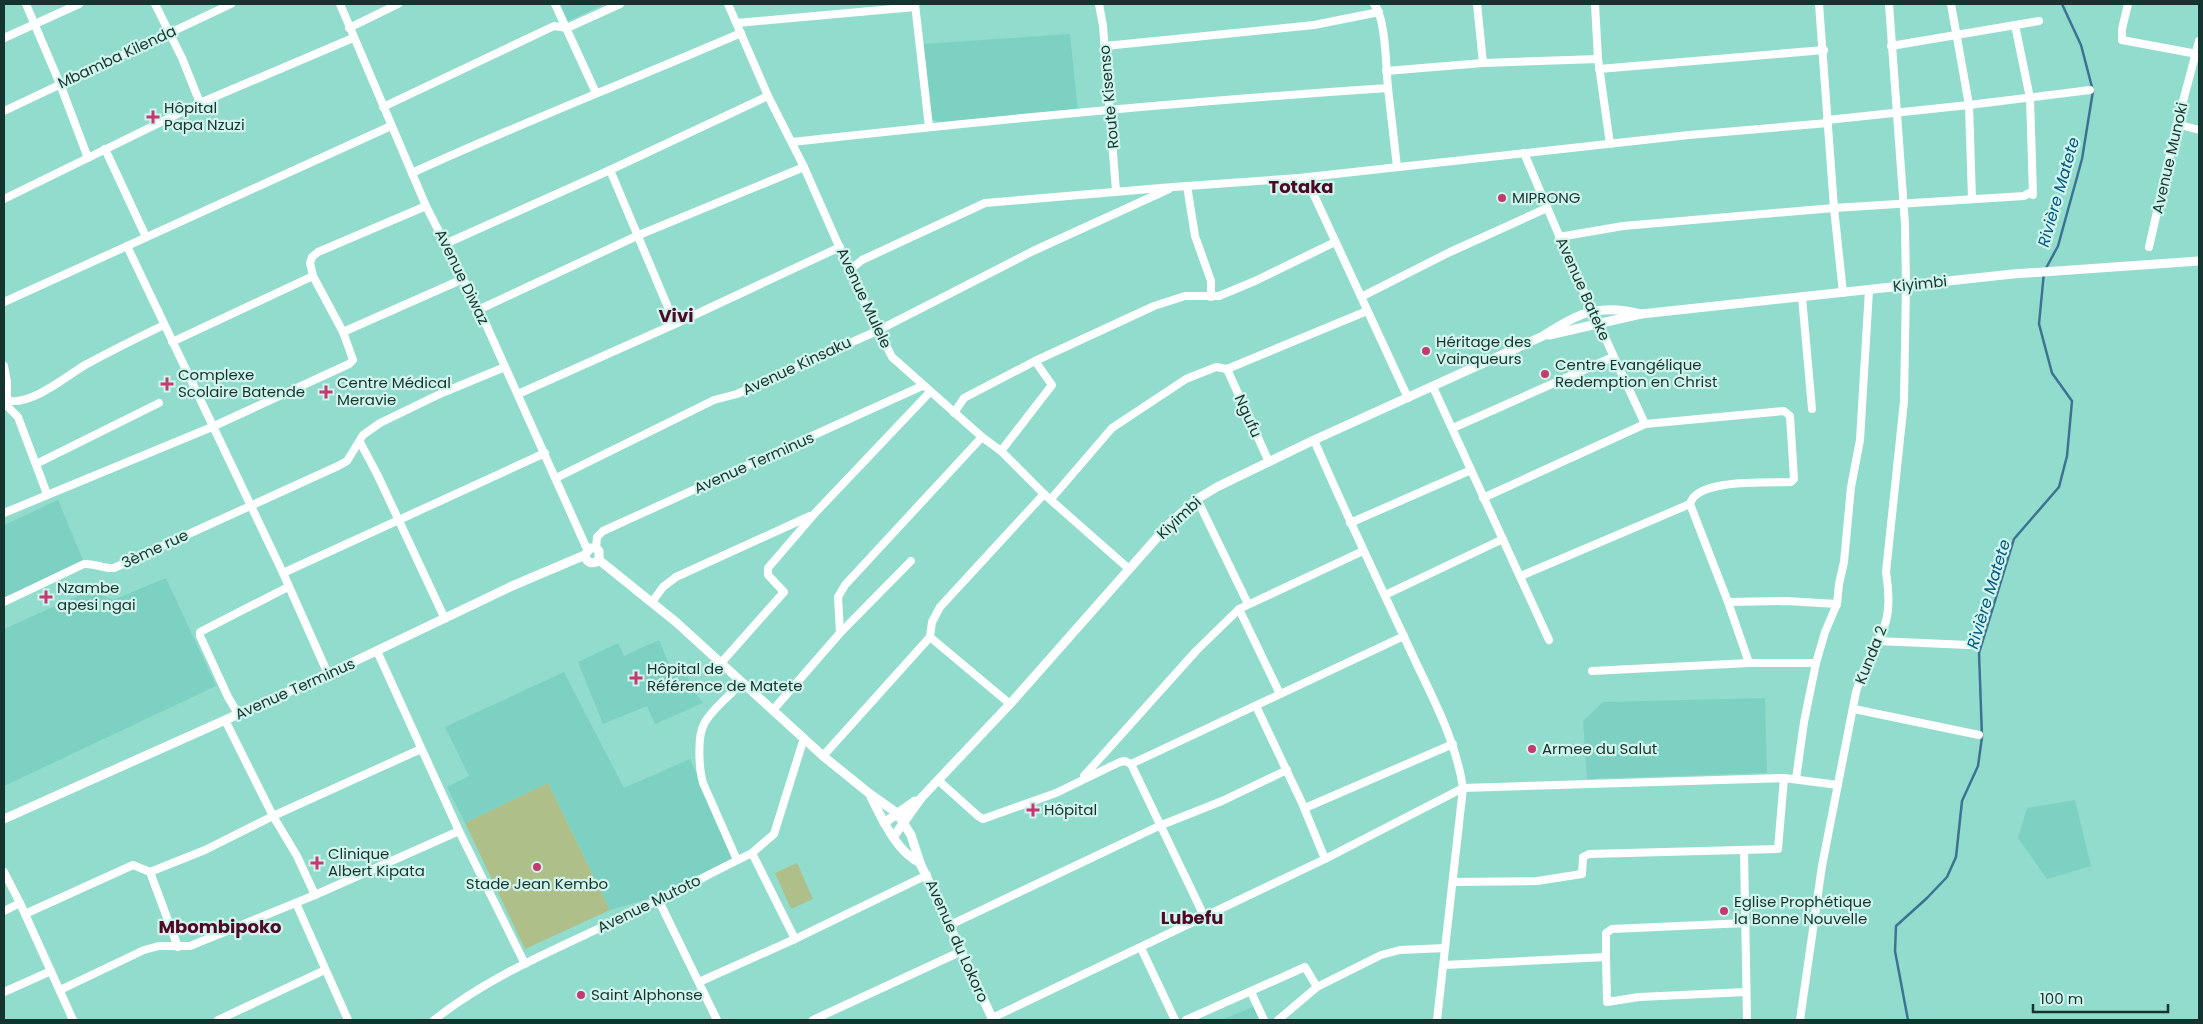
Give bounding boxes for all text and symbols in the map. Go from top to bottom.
street label: Mbamba Kilenda [54,20,179,93]
street label: Route Kisenso [1094,44,1123,150]
place label: Hôpital Papa Nzuzi [164,97,245,135]
street label: Avenue Munoki [2147,100,2193,216]
marker: Hôpital Papa Nzuzi [146,110,160,124]
water label: Rivière Matete [2032,134,2085,250]
district label: Totaka [1269,174,1333,199]
place label: MIPRONG [1512,187,1581,208]
marker: MIPRONG [1496,192,1508,204]
street label: Avenue Diwaz [430,225,495,328]
street label: Avenue Bateke [1551,234,1616,344]
street label: Avenue Mulele [832,244,897,352]
street label: Kiyimbi [1892,270,1948,297]
district label: Vivi [658,303,694,328]
street label: Avenue Kinsaku [739,331,855,400]
place label: Héritage des Vainqueurs [1436,331,1531,369]
marker: Héritage des Vainqueurs [1420,345,1432,357]
place label: Centre Evangélique Redemption en Christ [1555,354,1717,392]
place label: Complexe Scolaire Batende [178,364,305,402]
marker: Centre Evangélique Redemption en Christ [1539,368,1551,380]
place label: Centre Médical Meravie [337,372,451,410]
marker: Complexe Scolaire Batende [160,377,174,391]
marker: Centre Médical Meravie [319,385,333,399]
street label: Ngufu [1230,391,1267,441]
street label: Avenue Terminus [690,427,817,498]
street label: Kiyimbi [1152,492,1206,544]
street label: 3ème rue [118,524,192,573]
water label: Rivière Matete [1961,537,2016,652]
place label: Nzambe apesi ngai [57,577,136,615]
marker: Nzambe apesi ngai [39,590,53,604]
street label: Kunda 2 [1849,623,1892,687]
street label: Avenue Terminus [231,653,358,724]
place label: Hôpital de Référence de Matete [647,658,803,696]
marker: Hôpital de Référence de Matete [629,671,643,685]
place label: Armee du Salut [1542,738,1657,759]
marker: Armee du Salut [1526,743,1538,755]
place label: Hôpital [1044,799,1097,820]
marker: Hôpital [1026,803,1040,817]
place label: Clinique Albert Kipata [328,843,425,881]
marker: Clinique Albert Kipata [310,856,324,870]
marker: Stade Jean Kembo [531,861,543,873]
street label: Avenue Mutoto [593,869,704,938]
place label: Stade Jean Kembo [466,873,608,894]
street label: Avenue du Lokoro [921,876,994,1006]
place label: Eglise Prophétique la Bonne Nouvelle [1734,891,1871,929]
district label: Lubefu [1161,905,1223,930]
marker: Eglise Prophétique la Bonne Nouvelle [1718,905,1730,917]
district label: Mbombipoko [158,914,282,939]
scale bar [2033,982,2168,1014]
place label: Saint Alphonse [591,984,703,1005]
text: 100 m [2040,988,2083,1009]
marker: Saint Alphonse [575,989,587,1001]

